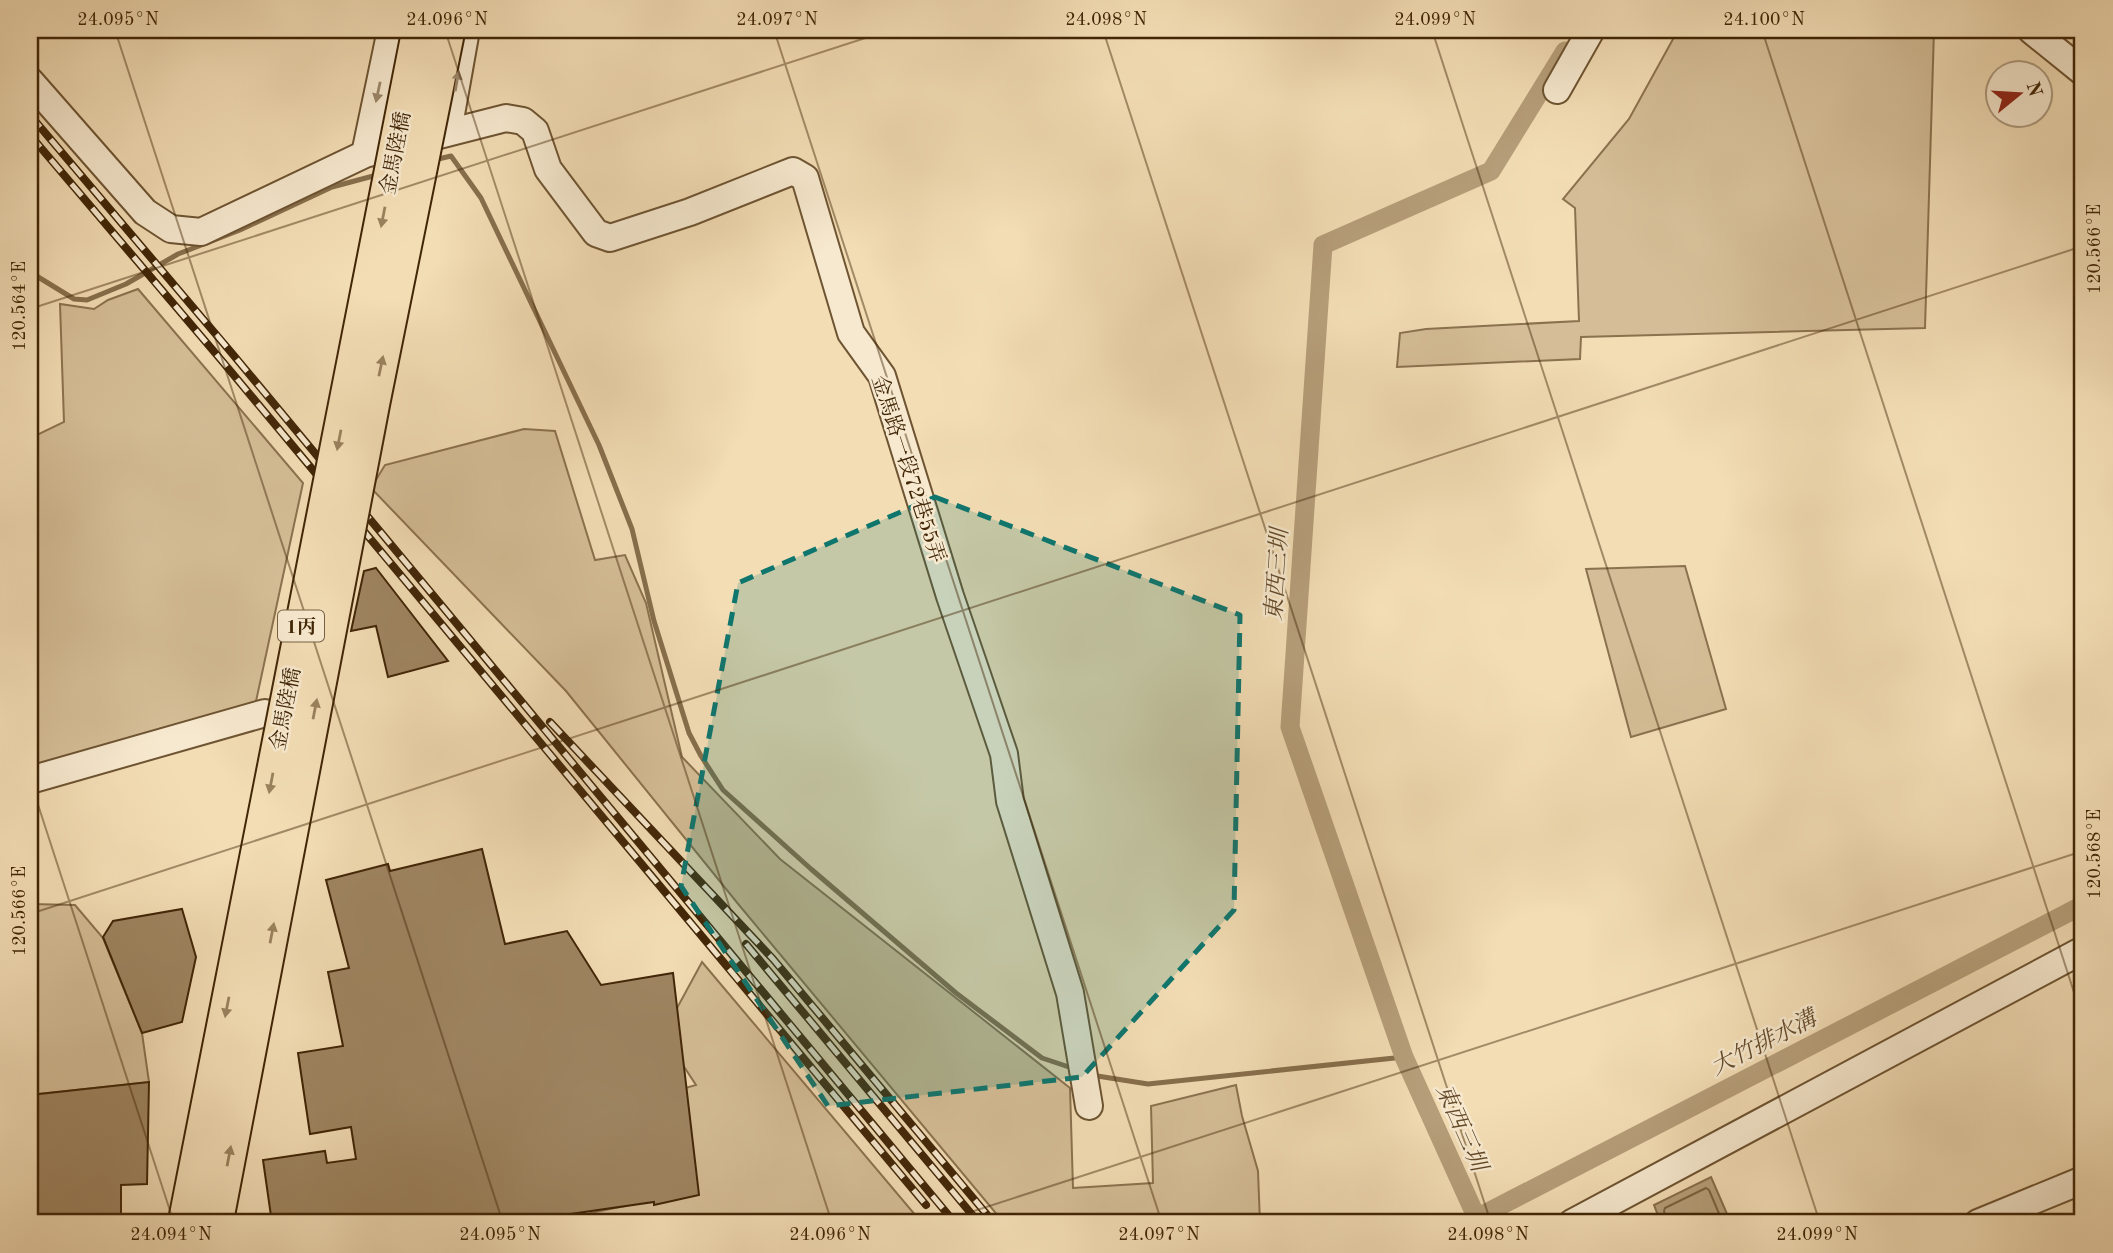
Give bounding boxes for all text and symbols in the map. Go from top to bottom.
text: 24.095°N [77,11,159,29]
text: 24.096°N [406,11,488,29]
text: 24.097°N [736,11,818,29]
text: 24.098°N [1065,11,1147,29]
text: 24.099°N [1394,11,1476,29]
text: 24.100°N [1723,11,1805,29]
north arrow [1983,60,2054,130]
one-way arrow [452,70,463,92]
text: N [2022,80,2044,100]
one-way arrow [373,81,384,103]
street label: 金馬陸橋 [376,110,415,197]
text: 120.566°E [2086,204,2104,294]
one-way arrow [377,206,388,228]
text: 120.564°E [11,261,29,351]
one-way arrow [375,355,386,377]
street label: 金馬路一段72巷55弄 [867,373,950,566]
one-way arrow [333,429,344,451]
water label: 東西三圳 [1261,524,1292,622]
road number: 1丙 [278,610,324,642]
street label: 金馬陸橋 [266,666,305,753]
one-way arrow [310,698,321,720]
one-way arrow [265,773,276,795]
text: 120.568°E [2086,809,2104,899]
text: 120.566°E [11,866,29,956]
one-way arrow [267,922,278,944]
one-way arrow [221,996,232,1018]
water label: 大竹排水溝 [1706,1003,1824,1080]
water label: 東西三圳 [1431,1080,1493,1178]
one-way arrow [224,1145,235,1167]
text: 24.094°N [130,1226,212,1244]
text: 24.095°N [459,1226,541,1244]
text: 24.096°N [789,1226,871,1244]
text: 24.097°N [1118,1226,1200,1244]
text: 24.098°N [1447,1226,1529,1244]
text: 24.099°N [1776,1226,1858,1244]

